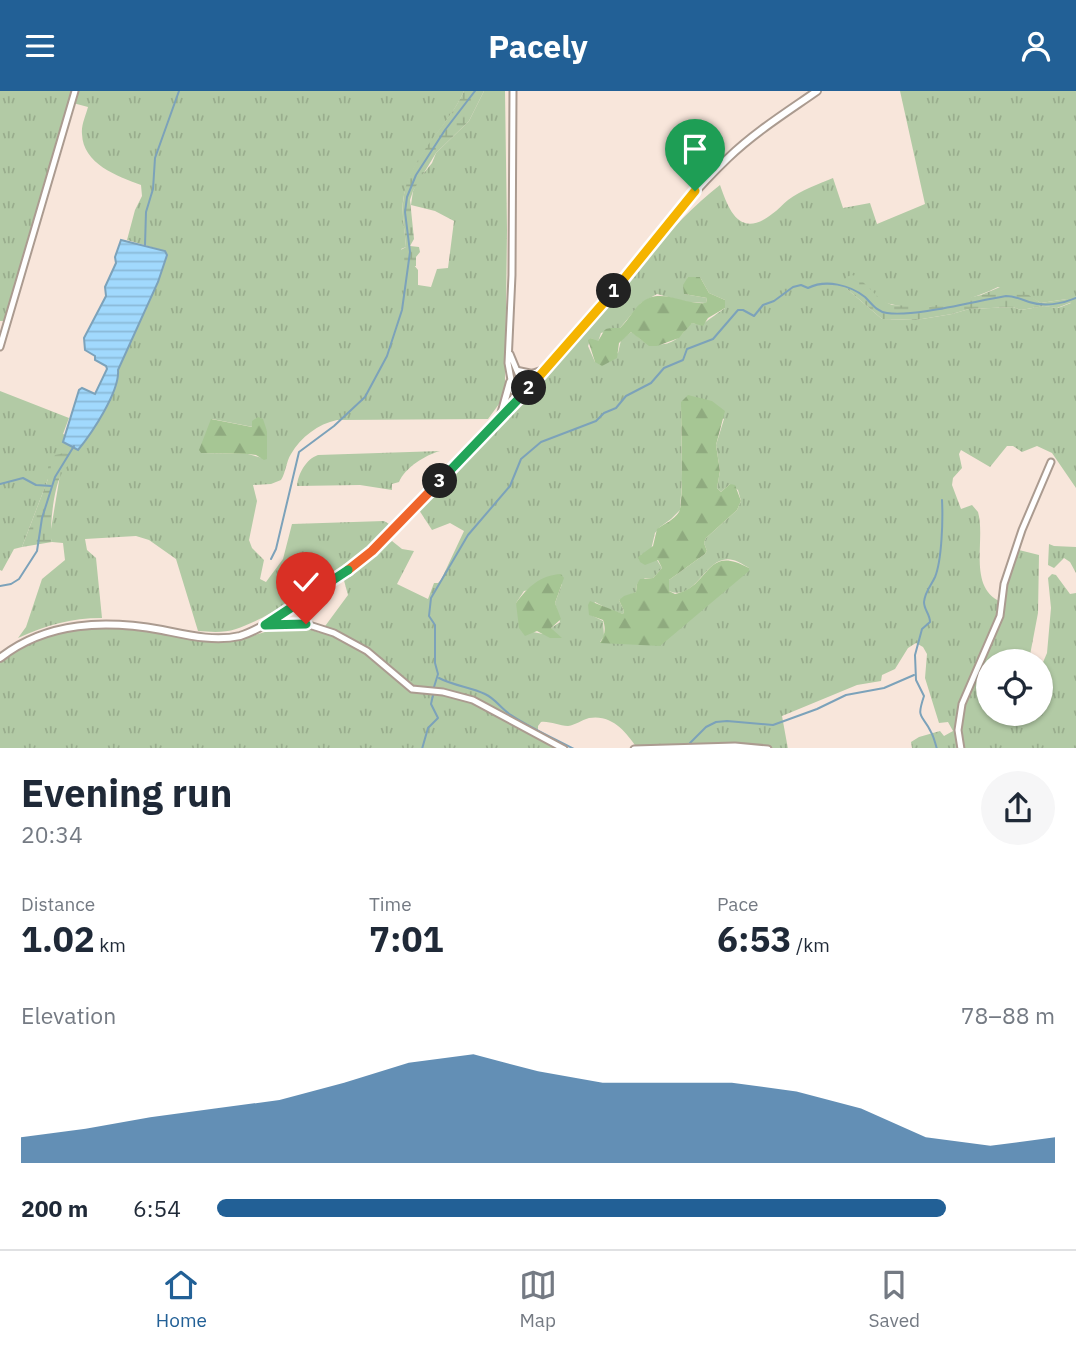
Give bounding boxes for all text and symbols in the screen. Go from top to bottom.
text: Pacely [488,25,588,67]
icon: menu [21,27,59,65]
icon: person [1017,27,1055,65]
pin [665,119,725,191]
icon: arrive [676,130,714,168]
pin: 1 [596,273,632,309]
text: 1 [608,278,619,302]
pin: 2 [512,371,546,405]
text: 2 [523,375,534,399]
pin: 3 [422,463,458,499]
text: 3 [434,468,445,492]
pin [276,552,336,624]
icon: check [287,563,325,601]
map controls [976,649,1053,726]
button: locate [976,649,1053,726]
text: Evening run [21,768,232,817]
button: share [981,771,1055,845]
text: 20:34 [21,819,83,849]
text: Distance [21,892,95,916]
text: Time [369,892,412,916]
text: Pace [717,892,758,916]
text: 1.02 [21,916,95,962]
text: 7:01 [369,916,444,962]
text: 6:53 [717,916,792,962]
text: km [95,933,126,957]
text: /km [792,933,830,957]
text: Elevation [21,1000,116,1030]
text: 78–88 m [961,1000,1055,1030]
text: 200 m [21,1193,88,1223]
text: 6:54 [133,1193,181,1223]
tab: Home [156,1266,207,1332]
tab: Map [519,1266,557,1332]
tab: Saved [868,1266,920,1332]

